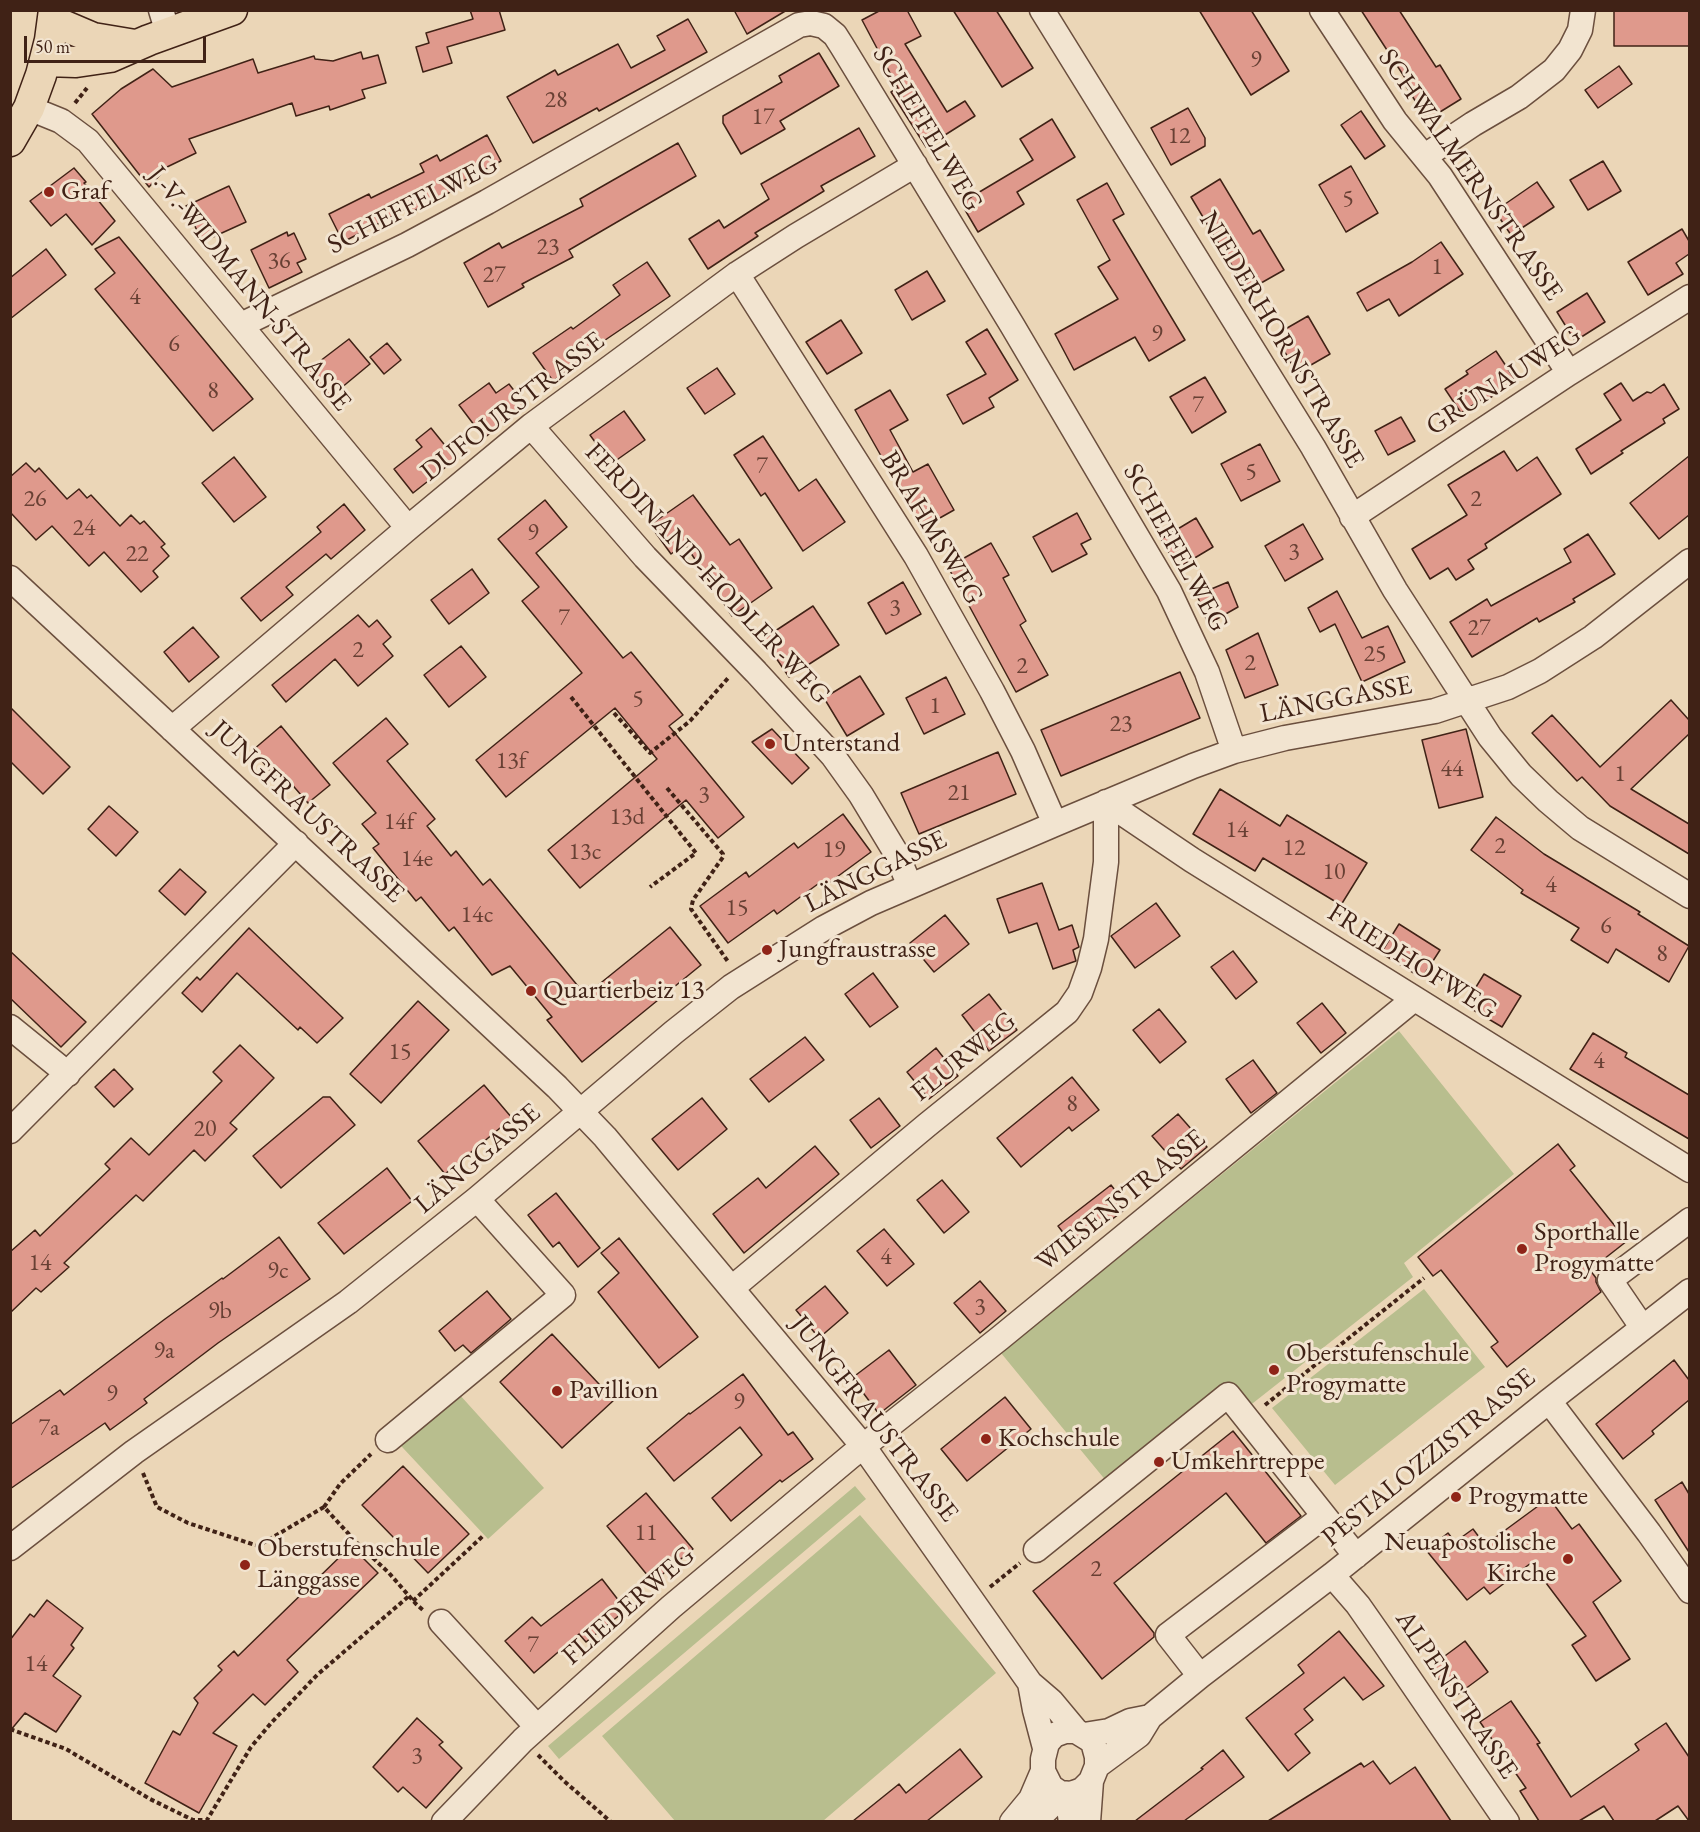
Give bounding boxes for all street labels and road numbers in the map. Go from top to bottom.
street label: SCHEFFELWEG [865,40,989,218]
street label: SCHWALMERNSTRASSE [1371,43,1569,307]
street label: SCHEFFELWEG [322,148,504,262]
street label: J.-V.-WIDMANN-STRASSE [140,160,358,418]
street label: NIEDERHORNSTRASSE [1191,206,1371,474]
street label: GRÜNAUWEG [1420,319,1588,443]
street label: DUFOURSTRASSE [415,325,611,489]
street label: FERDINAND-HODLER-WEG [577,437,837,711]
street label: BRAHMSWEG [872,445,990,611]
street label: SCHEFFELWEG [1115,458,1235,638]
street label: LÄNGGASSE [1257,669,1415,731]
street label: JUNGFRAUSTRASSE [203,714,411,910]
street label: LÄNGGASSE [800,824,952,920]
street label: FRIEDHOFWEG [1321,897,1503,1027]
street label: FLURWEG [905,1005,1023,1109]
street label: LÄNGGASSE [409,1097,547,1221]
street label: WIESENSTRASSE [1030,1123,1212,1279]
street label: JUNGFRAUSTRASSE [783,1309,965,1529]
street label: PESTALOZZISTRASSE [1316,1362,1542,1554]
street label: FLIEDERWEG [556,1540,702,1672]
street label: ALPENSTRASSE [1388,1605,1524,1785]

